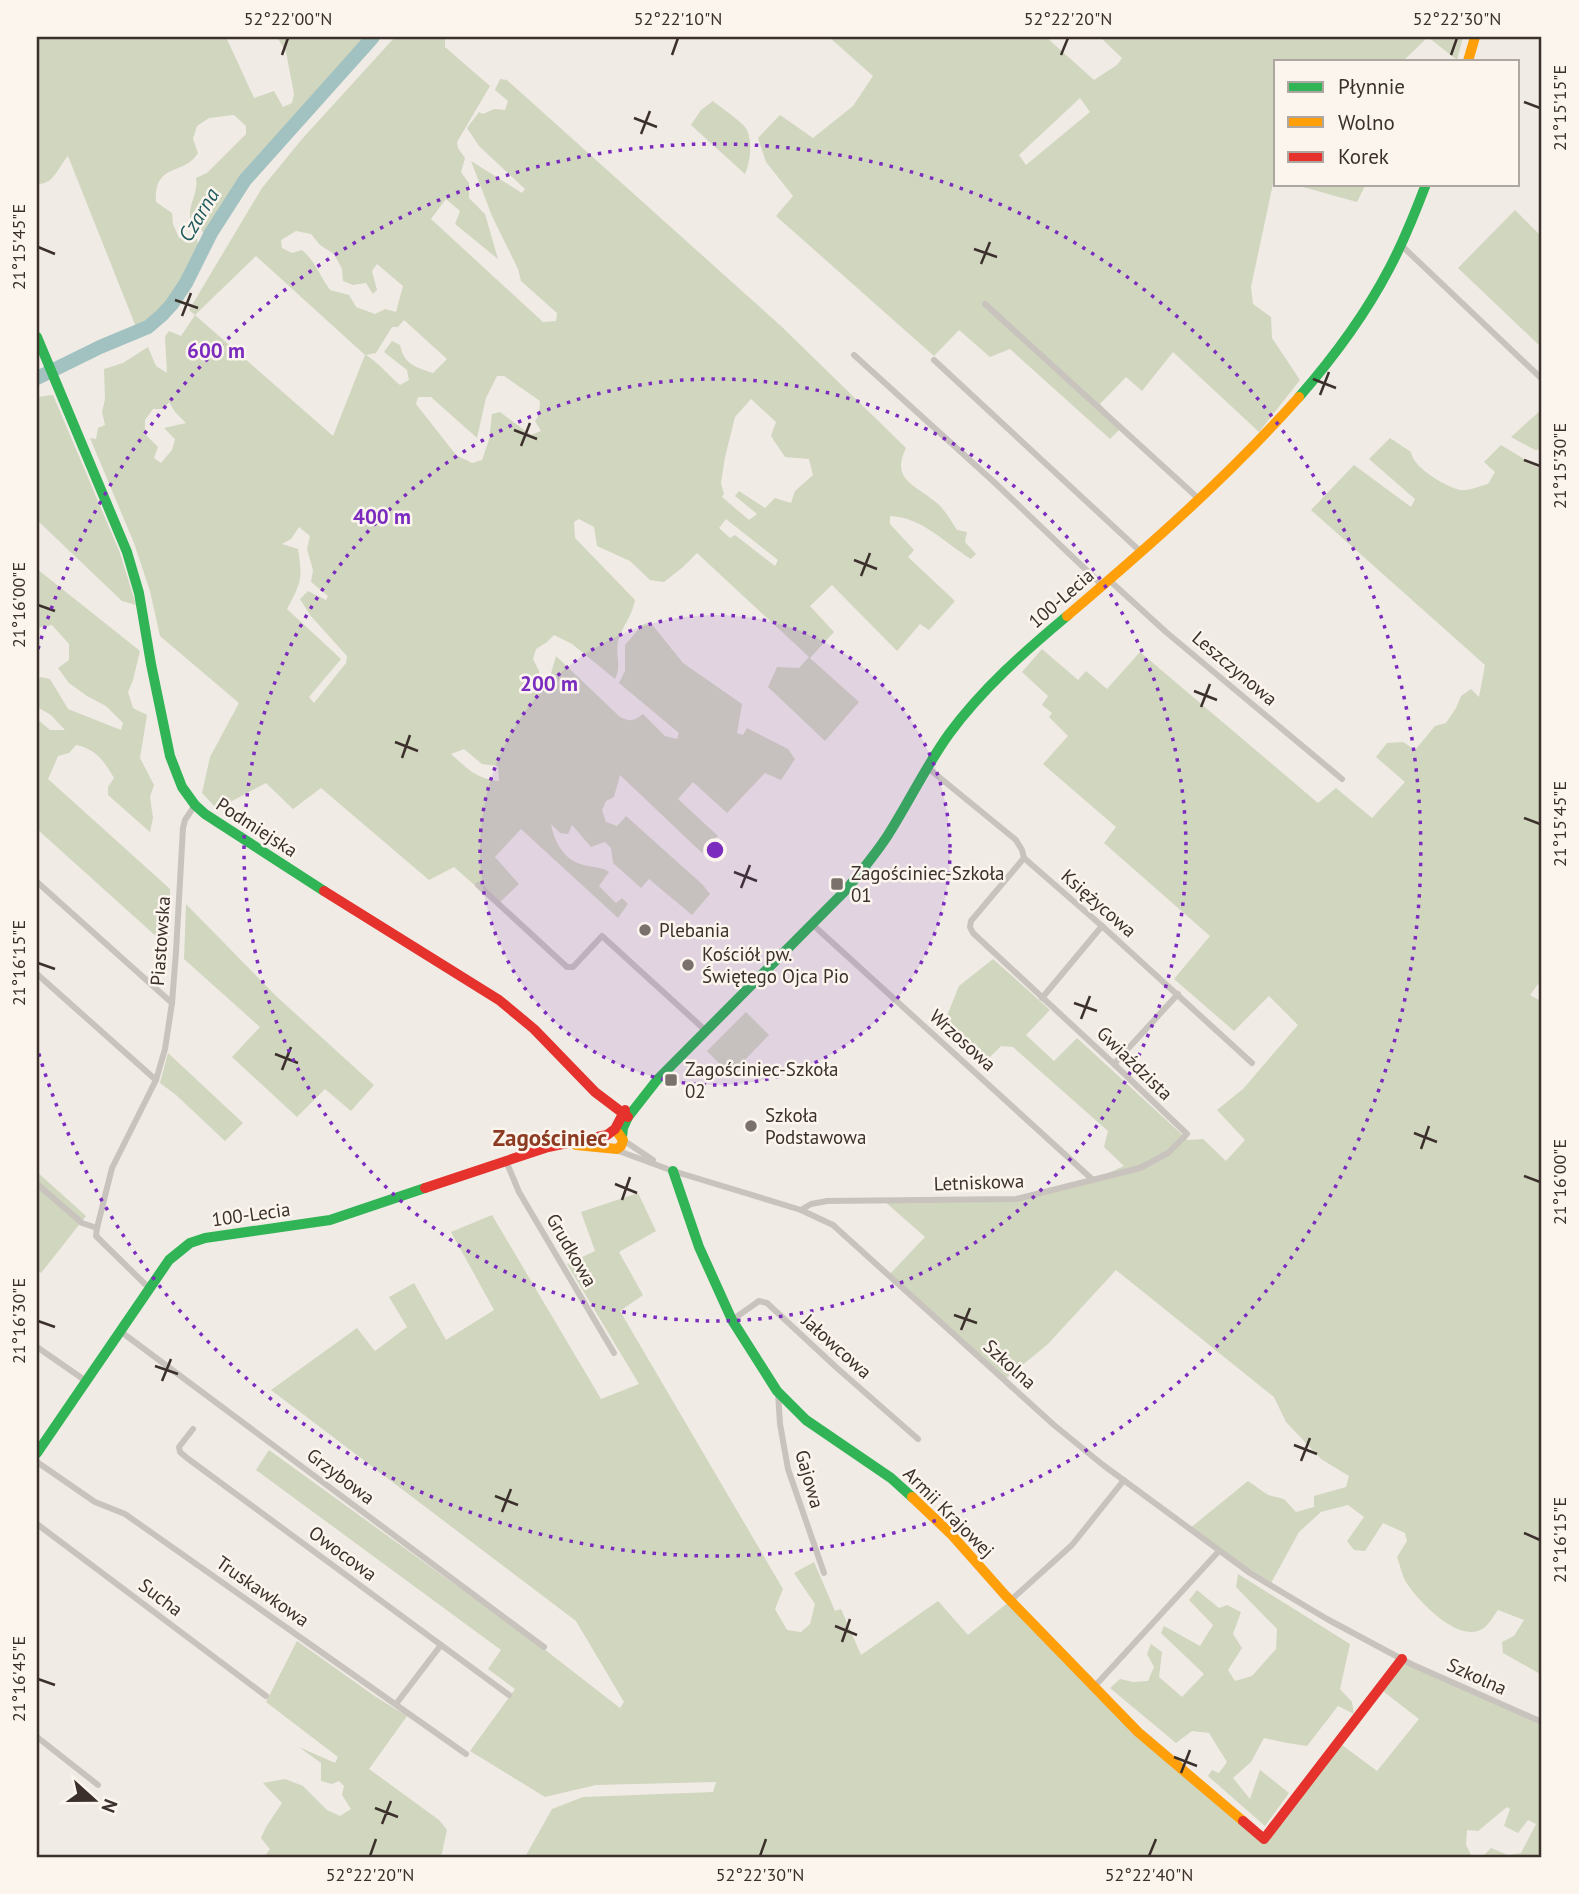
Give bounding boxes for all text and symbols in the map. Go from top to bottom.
text: 52°22'00"N [244,7,332,30]
text: 52°22'10"N [634,7,722,30]
text: 52°22'20"N [1024,7,1112,30]
text: 52°22'30"N [1413,7,1501,30]
legend [1274,60,1520,186]
text: 21°15'15"E [1548,65,1571,151]
text: Płynnie [1338,73,1405,100]
text: Wolno [1338,109,1395,136]
text: Korek [1338,143,1389,170]
water label: Czarna [172,182,225,247]
text: 21°15'45"E [7,204,30,290]
text: 600 m [187,337,245,364]
text: 21°15'30"E [1548,423,1571,509]
text: 400 m [353,503,411,530]
text: 21°16'00"E [7,562,30,648]
street label: 100-Lecia [1023,563,1099,633]
street label: Leszczynowa [1188,625,1282,711]
text: 200 m [520,670,578,697]
text: 21°15'45"E [1548,781,1571,867]
street label: Podmiejska [212,792,302,862]
centre of rings [703,838,727,862]
place label: Zagościniec-Szkoła 01 [851,861,1004,907]
street label: Księżycowa [1056,864,1142,942]
marker: Zagościniec-Szkoła 01 [829,876,845,892]
street label: Piastowska [145,895,175,987]
place label: Plebania [659,918,729,942]
text: 21°16'15"E [7,920,30,1006]
marker: Plebania [637,922,653,938]
place label: Kościół pw. Świętego Ojca Pio [702,942,849,988]
marker: Kościół pw. Świętego Ojca Pio [680,957,696,973]
street label: Wrzosowa [925,1004,1001,1076]
street label: Gwiaździsta [1092,1021,1178,1105]
place label: Zagościniec-Szkoła 02 [685,1057,838,1103]
marker: Zagościniec-Szkoła 02 [663,1072,679,1088]
place label: Szkoła Podstawowa [765,1103,866,1149]
marker: Szkoła Podstawowa [743,1118,759,1134]
district label: Zagościniec [493,1123,607,1152]
text: 21°16'00"E [1548,1139,1571,1225]
street label: Letniskowa [933,1168,1025,1196]
street label: 100-Lecia [210,1197,292,1231]
street label: Grudkowa [541,1209,603,1291]
text: 21°16'30"E [7,1278,30,1364]
street label: Jałowcowa [796,1308,877,1384]
street label: Szkolna [979,1334,1041,1394]
street label: Grzybowa [302,1443,380,1509]
street label: Gajowa [790,1447,830,1511]
street label: Armii Krajowej [899,1462,999,1562]
text: 21°16'15"E [1548,1497,1571,1583]
street label: Owocowa [304,1520,382,1586]
street label: Truskawkowa [212,1550,314,1632]
street label: Sucha [134,1573,188,1621]
text: 21°16'45"E [7,1636,30,1722]
street label: Szkolna [1443,1652,1511,1700]
north arrow [60,1764,130,1834]
text: N [96,1796,123,1816]
text: 52°22'20"N [326,1863,414,1886]
text: 52°22'30"N [716,1863,804,1886]
text: 52°22'40"N [1105,1863,1193,1886]

